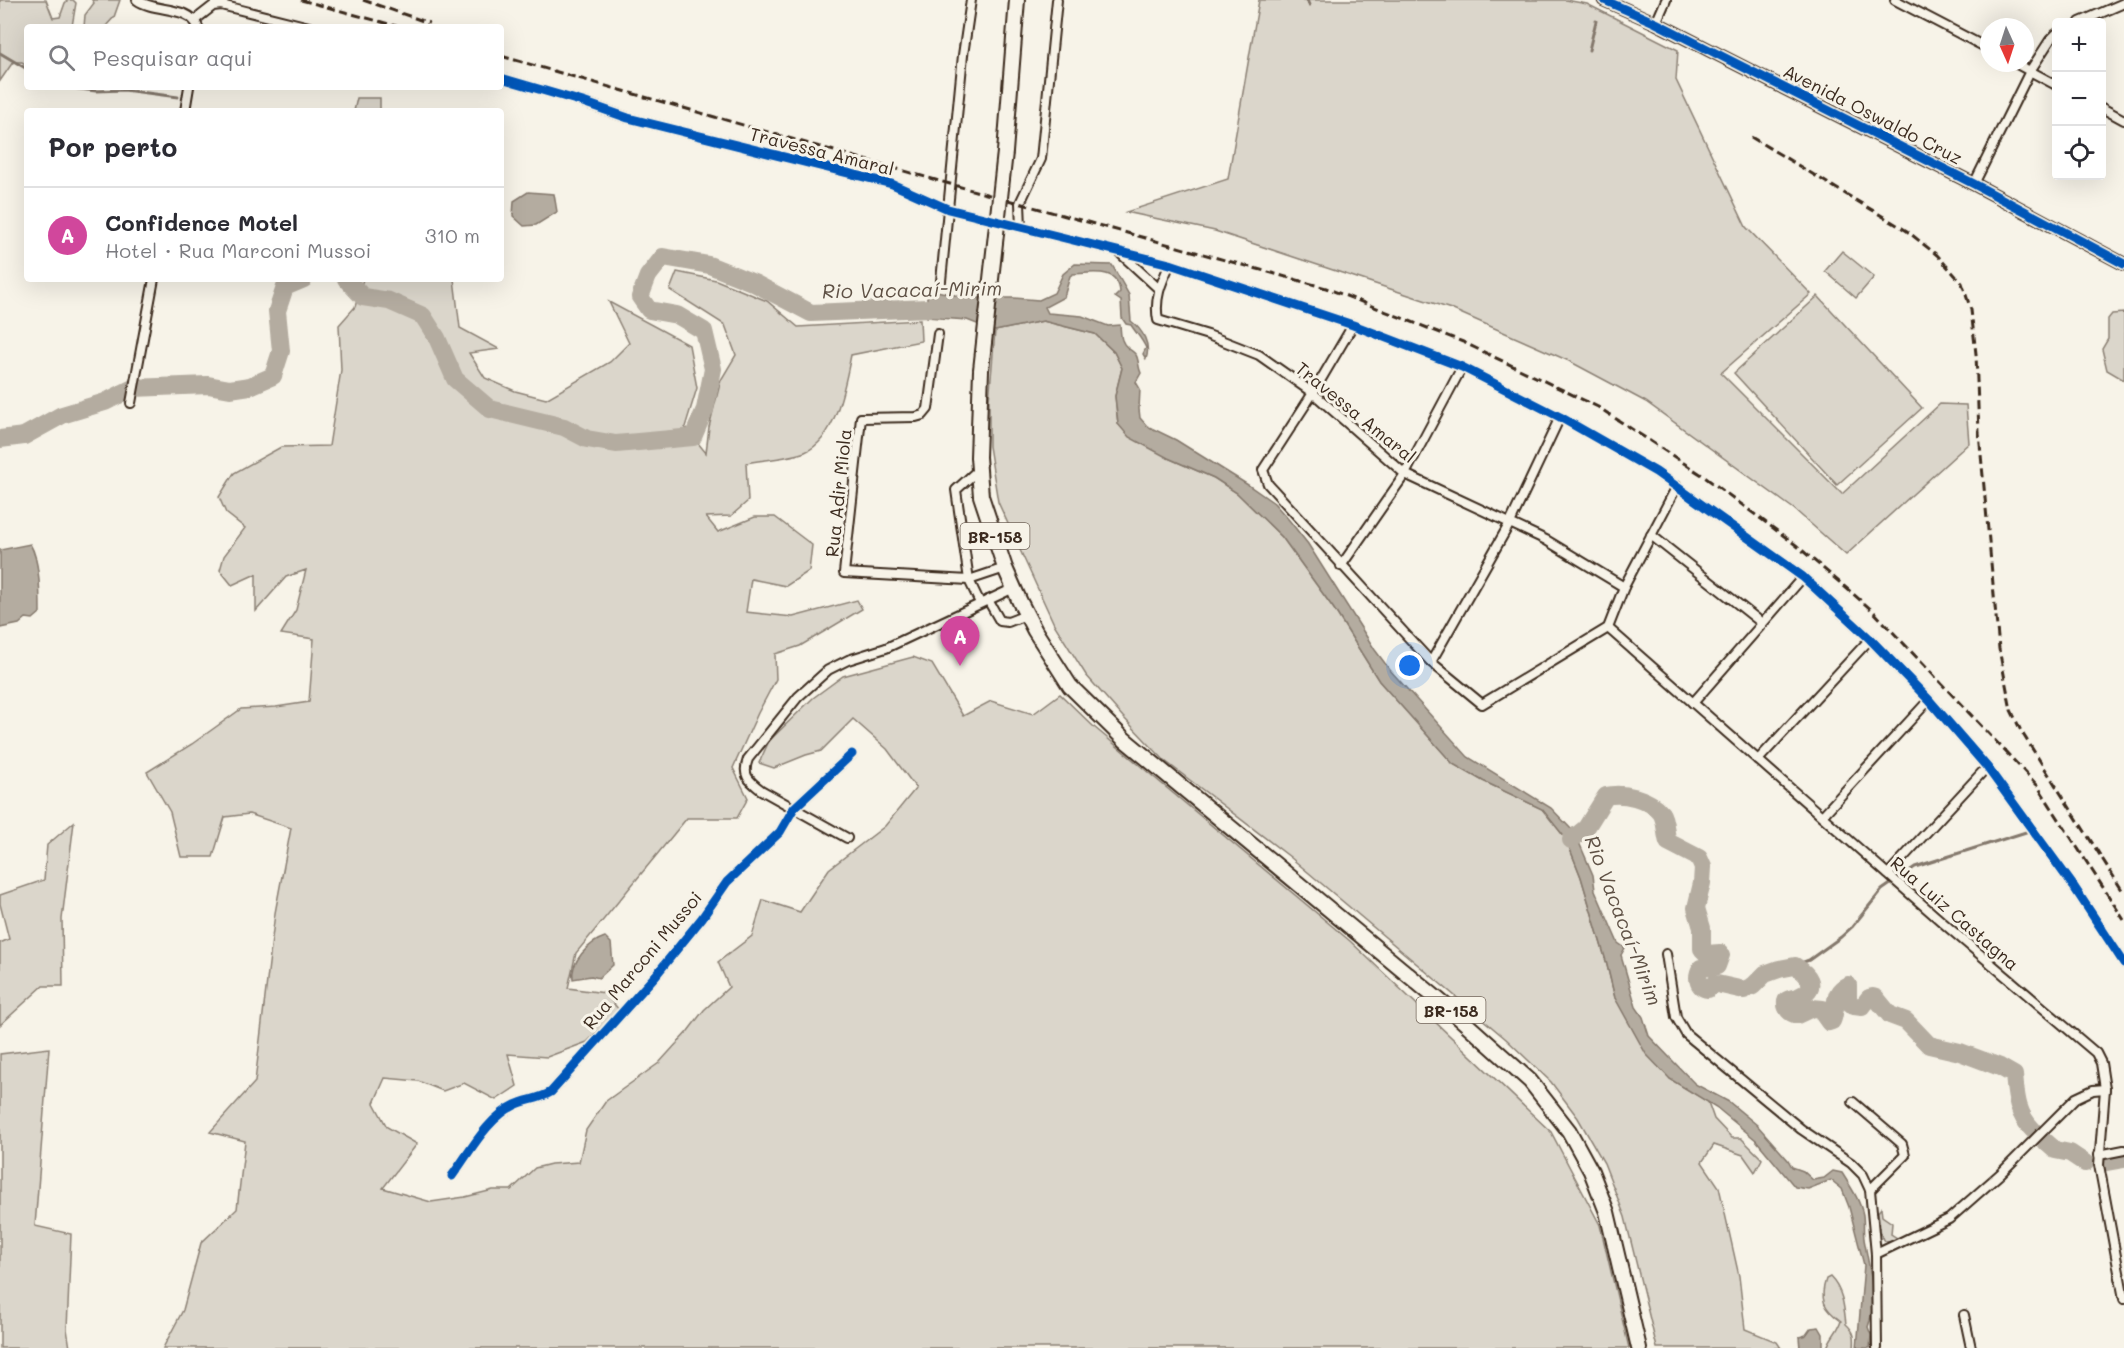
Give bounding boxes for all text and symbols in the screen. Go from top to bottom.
north arrow [1980,18,2034,72]
map controls [2052,18,2106,180]
button: + [2052,18,2106,72]
search box [24,24,504,90]
icon: search [45,41,78,74]
text: Pesquisar aqui [93,43,253,72]
street label: Avenida Oswaldo Cruz [1780,58,1966,170]
button: − [2052,72,2106,126]
street label: Travessa Amaral [747,121,897,181]
button: locate [2052,126,2106,180]
text: Por perto [48,130,177,164]
text: Confidence Motel [105,208,298,237]
text: A [61,222,74,248]
text: 310 m [425,222,480,248]
text: Hotel · Rua Marconi Mussoi [105,237,371,263]
water label: Rio Vacacaí-Mirim [822,274,1002,304]
street label: Travessa Amaral [1291,356,1421,468]
street label: Rua Adir Miola [819,428,857,558]
road number: BR-158 [960,523,1030,549]
pin: A [940,616,980,666]
your location [1395,651,1424,680]
water label: Rio Vacacaí-Mirim [1580,831,1668,1009]
street label: Rua Luiz Castagna [1886,851,2024,975]
street label: Rua Marconi Mussoi [577,886,707,1034]
road number: BR-158 [1416,997,1486,1023]

